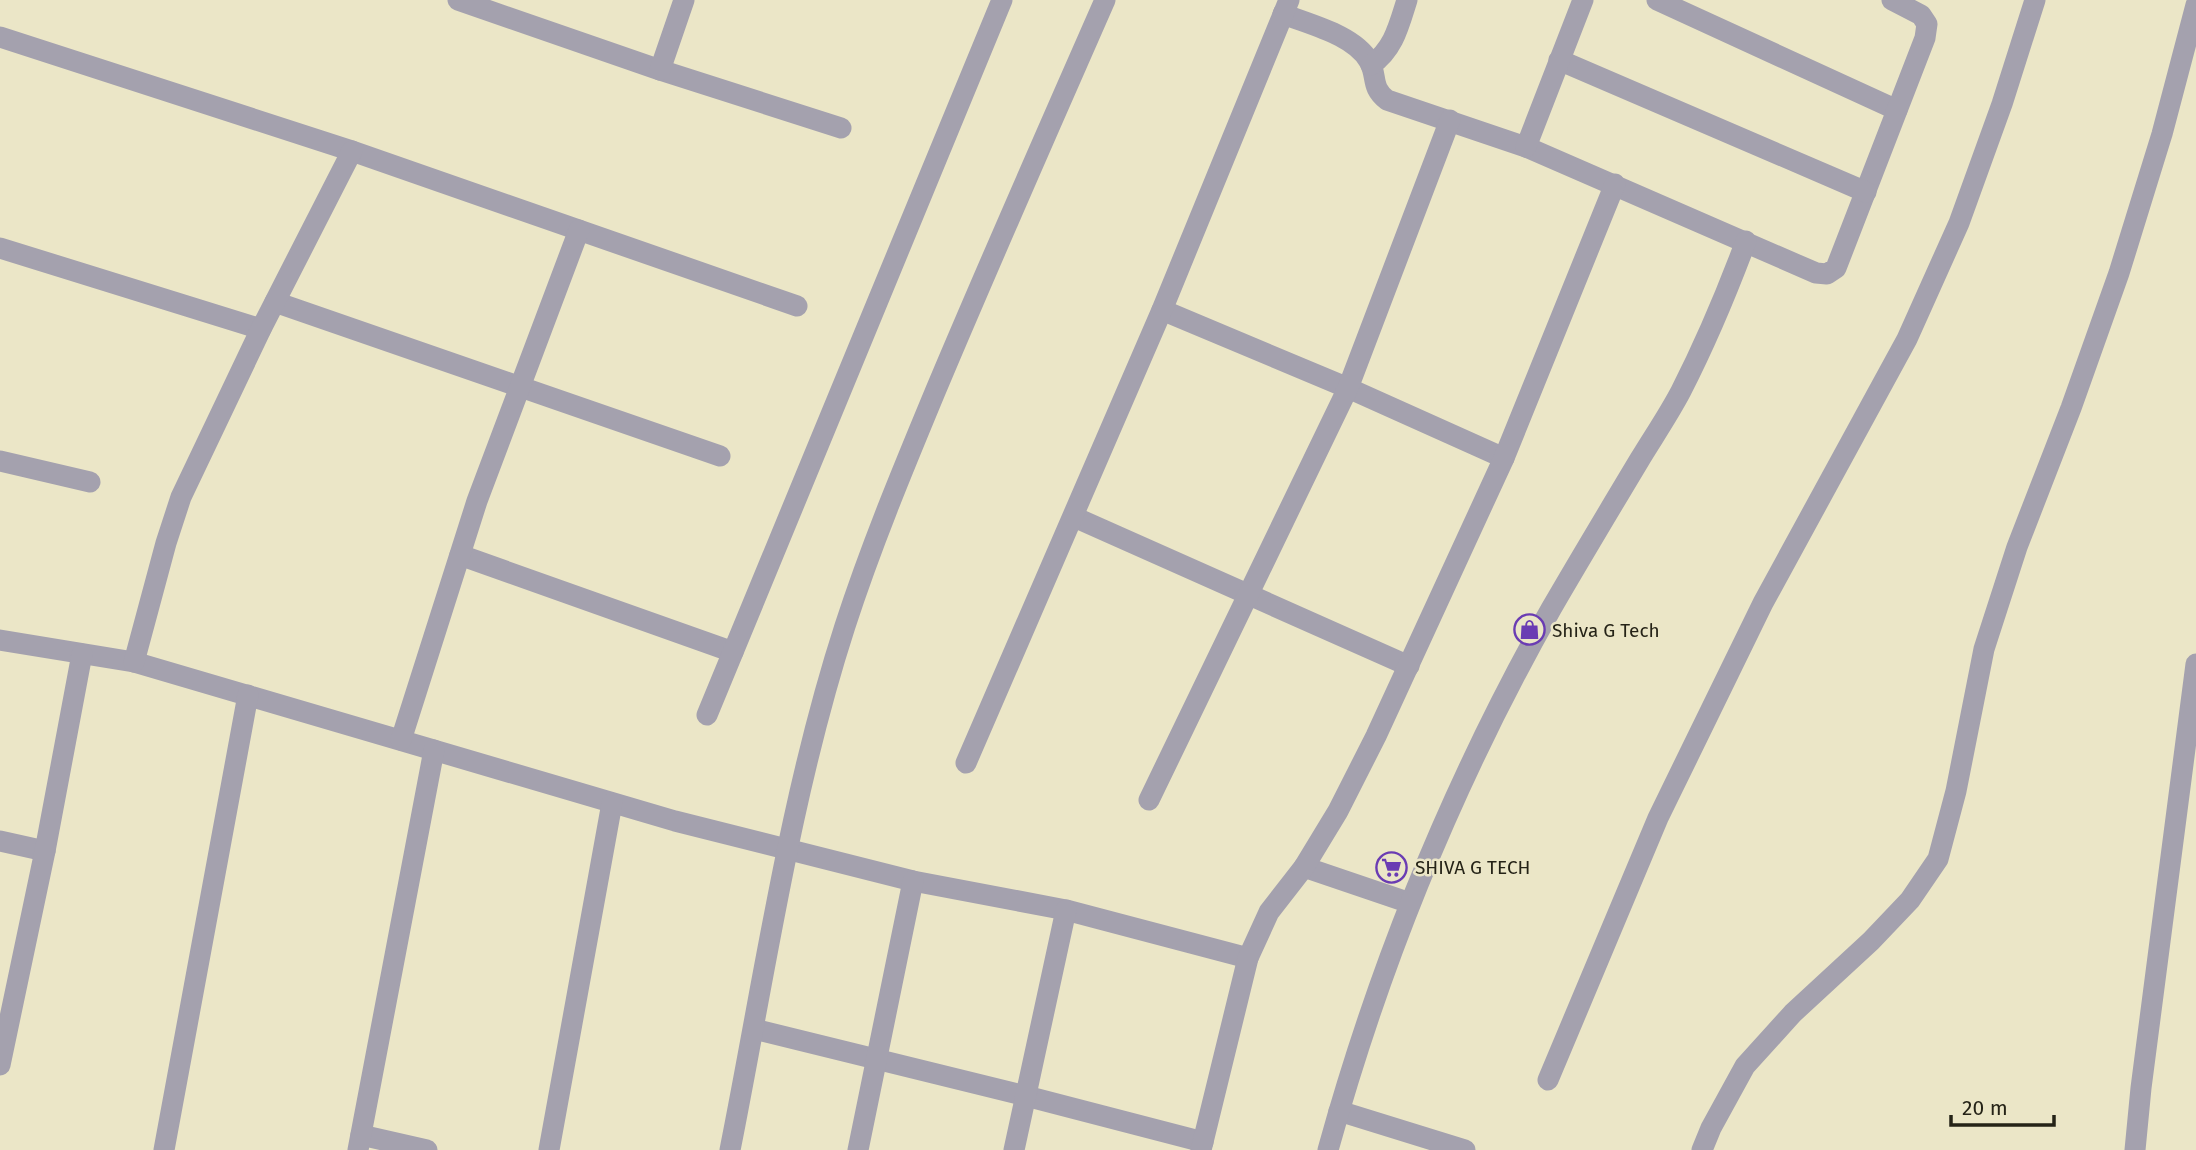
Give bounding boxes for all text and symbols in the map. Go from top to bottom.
shop icon: Shiva G Tech [1512,613,1546,647]
place label: Shiva G Tech [1552,619,1660,642]
supermarket icon: SHIVA G TECH [1375,850,1409,884]
place label: SHIVA G TECH [1415,856,1530,879]
scale bar [1951,1084,2054,1128]
text: 20 m [1962,1095,2008,1121]

